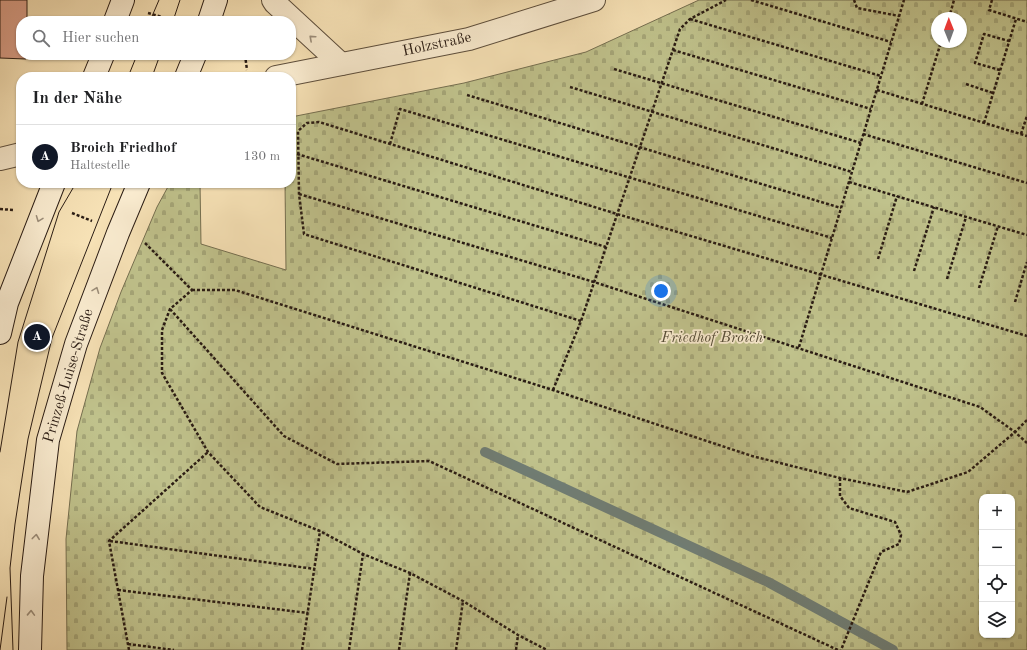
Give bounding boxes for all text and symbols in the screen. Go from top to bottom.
north arrow [931,12,967,48]
search box [16,16,296,60]
icon: search [30,27,52,49]
street label: Holzstraße [401,30,473,60]
text: Hier suchen [62,31,139,46]
one-way arrow [309,35,317,43]
text: In der Nähe [32,90,122,107]
text: Broich Friedhof [70,141,176,156]
text: A [40,150,50,163]
text: 130 m [243,150,280,163]
text: Haltestelle [70,159,130,172]
one-way arrow [35,216,43,223]
your location [651,281,671,301]
one-way arrow [92,286,100,293]
street label: Prinzeß-Luise-Straße [41,307,97,445]
pin: A [24,322,50,352]
park label: Friedhof Broich [660,331,763,346]
map controls [979,494,1015,638]
button: + [979,494,1015,530]
button: − [979,530,1015,566]
one-way arrow [32,534,41,541]
button: locate [979,566,1015,602]
button: layers [979,602,1015,638]
one-way arrow [27,610,35,616]

